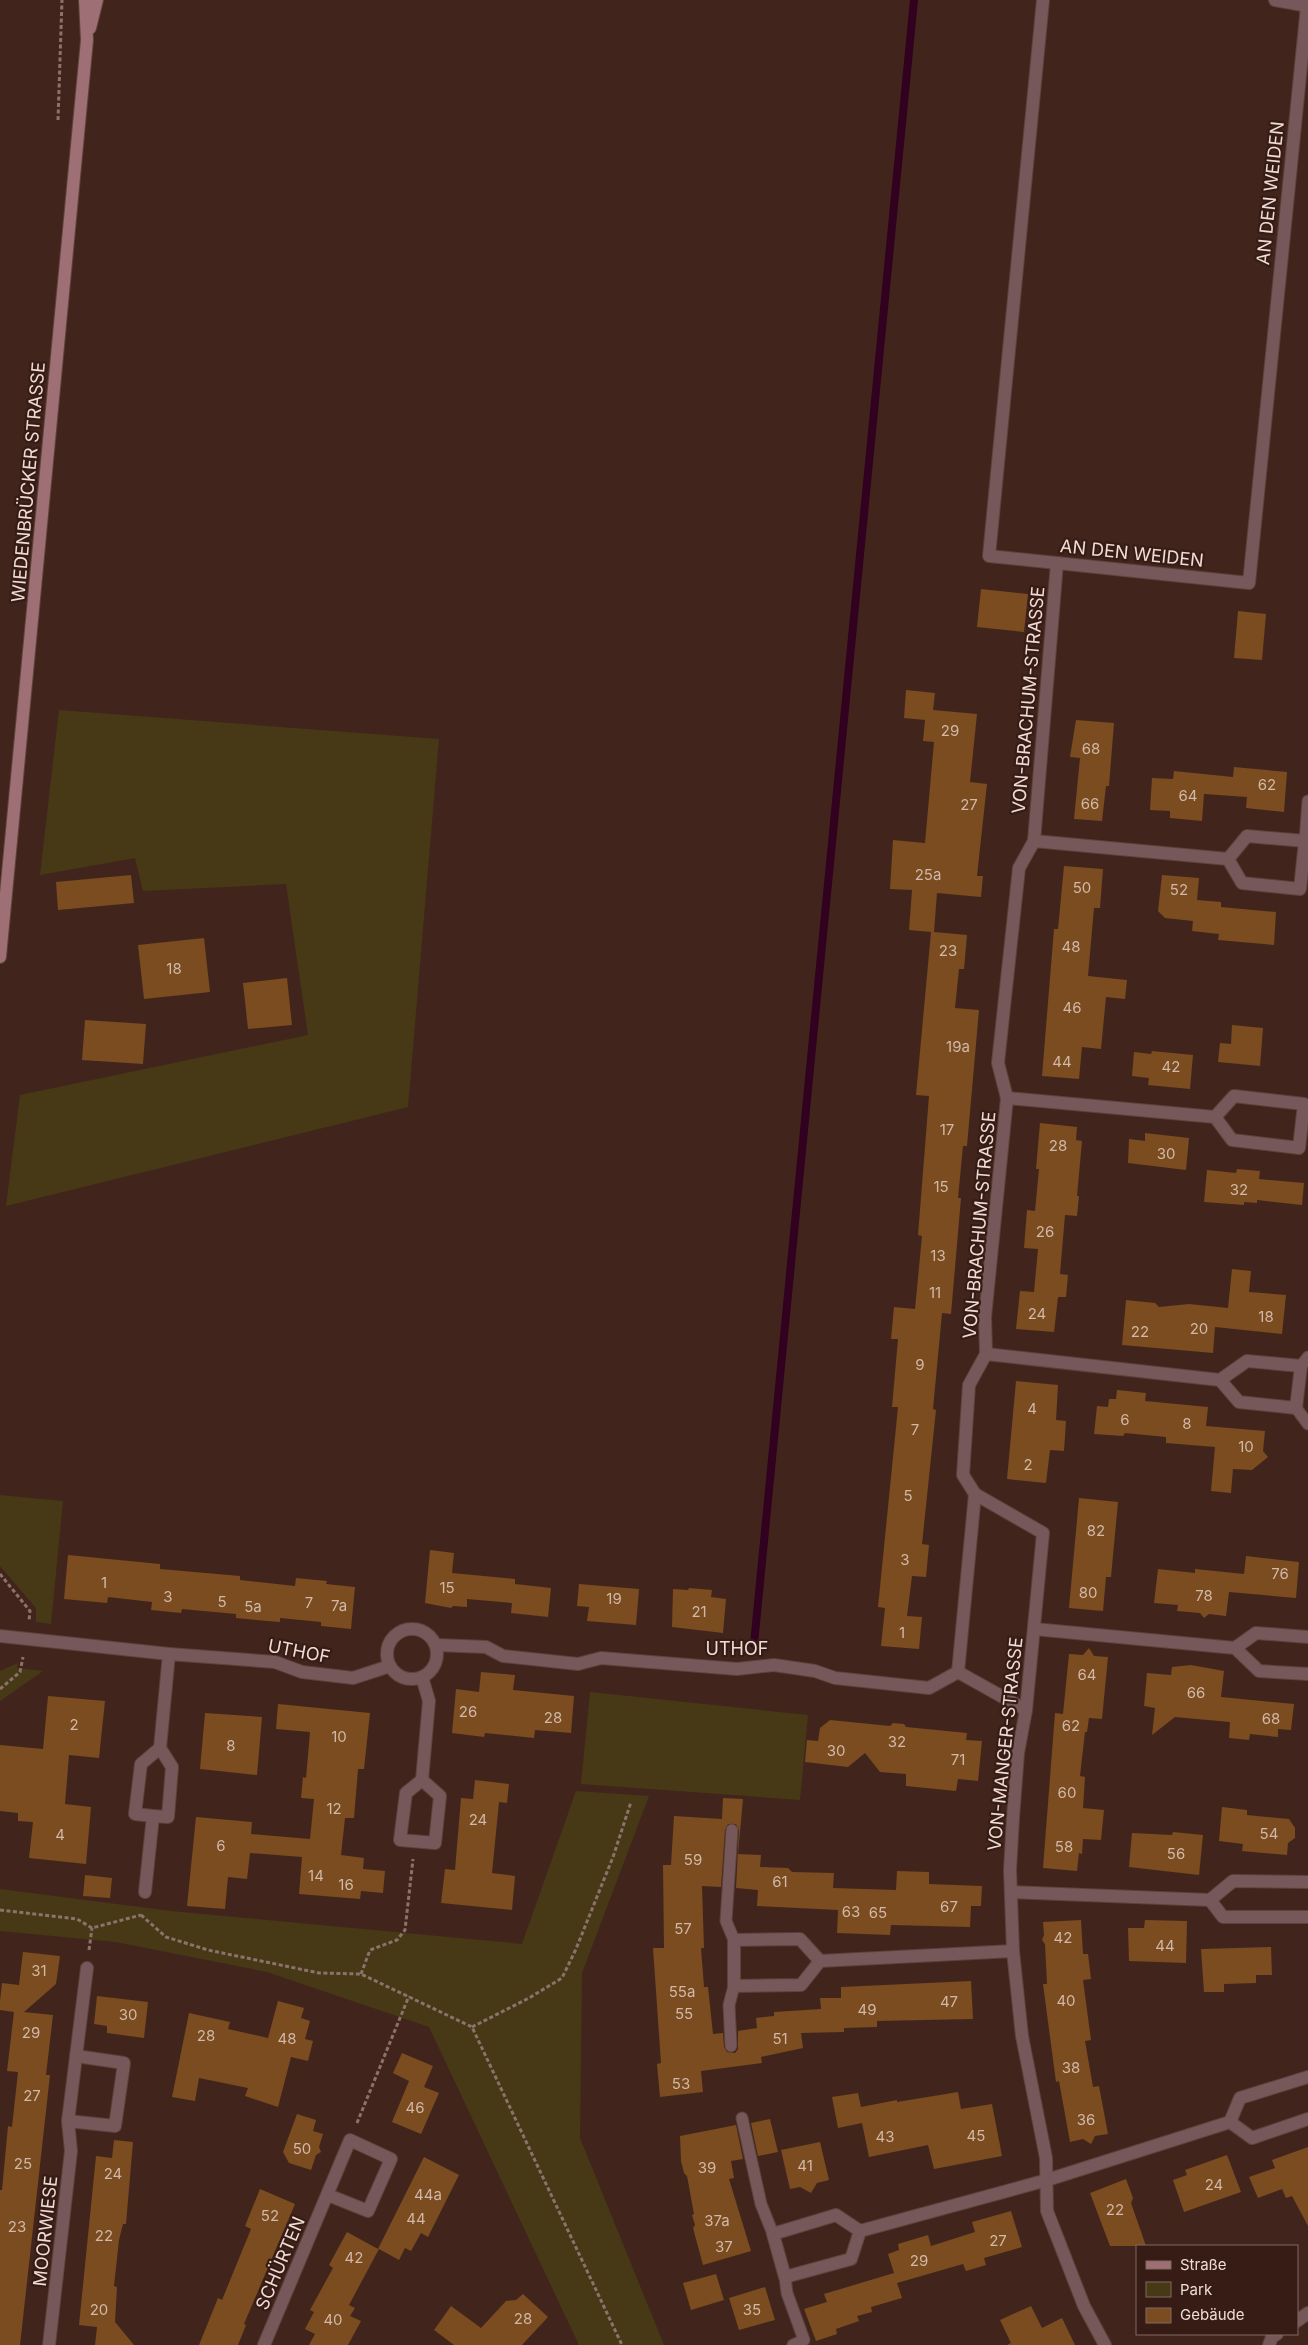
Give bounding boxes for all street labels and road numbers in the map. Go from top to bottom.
street label: AN DEN WEIDEN [1252,120,1288,266]
street label: WIEDENBRÜCKER STRASSE [6,361,49,603]
street label: AN DEN WEIDEN [1059,535,1205,571]
street label: VON-BRACHUM-STRASSE [1008,585,1048,815]
street label: VON-BRACHUM-STRASSE [959,1110,999,1340]
street label: UTHOF [266,1635,332,1667]
street label: VON-MANGER-STRASSE [983,1636,1027,1852]
street label: UTHOF [706,1638,768,1659]
street label: MOORWIESE [29,2175,61,2287]
street label: SCHÜRTEN [250,2213,309,2313]

